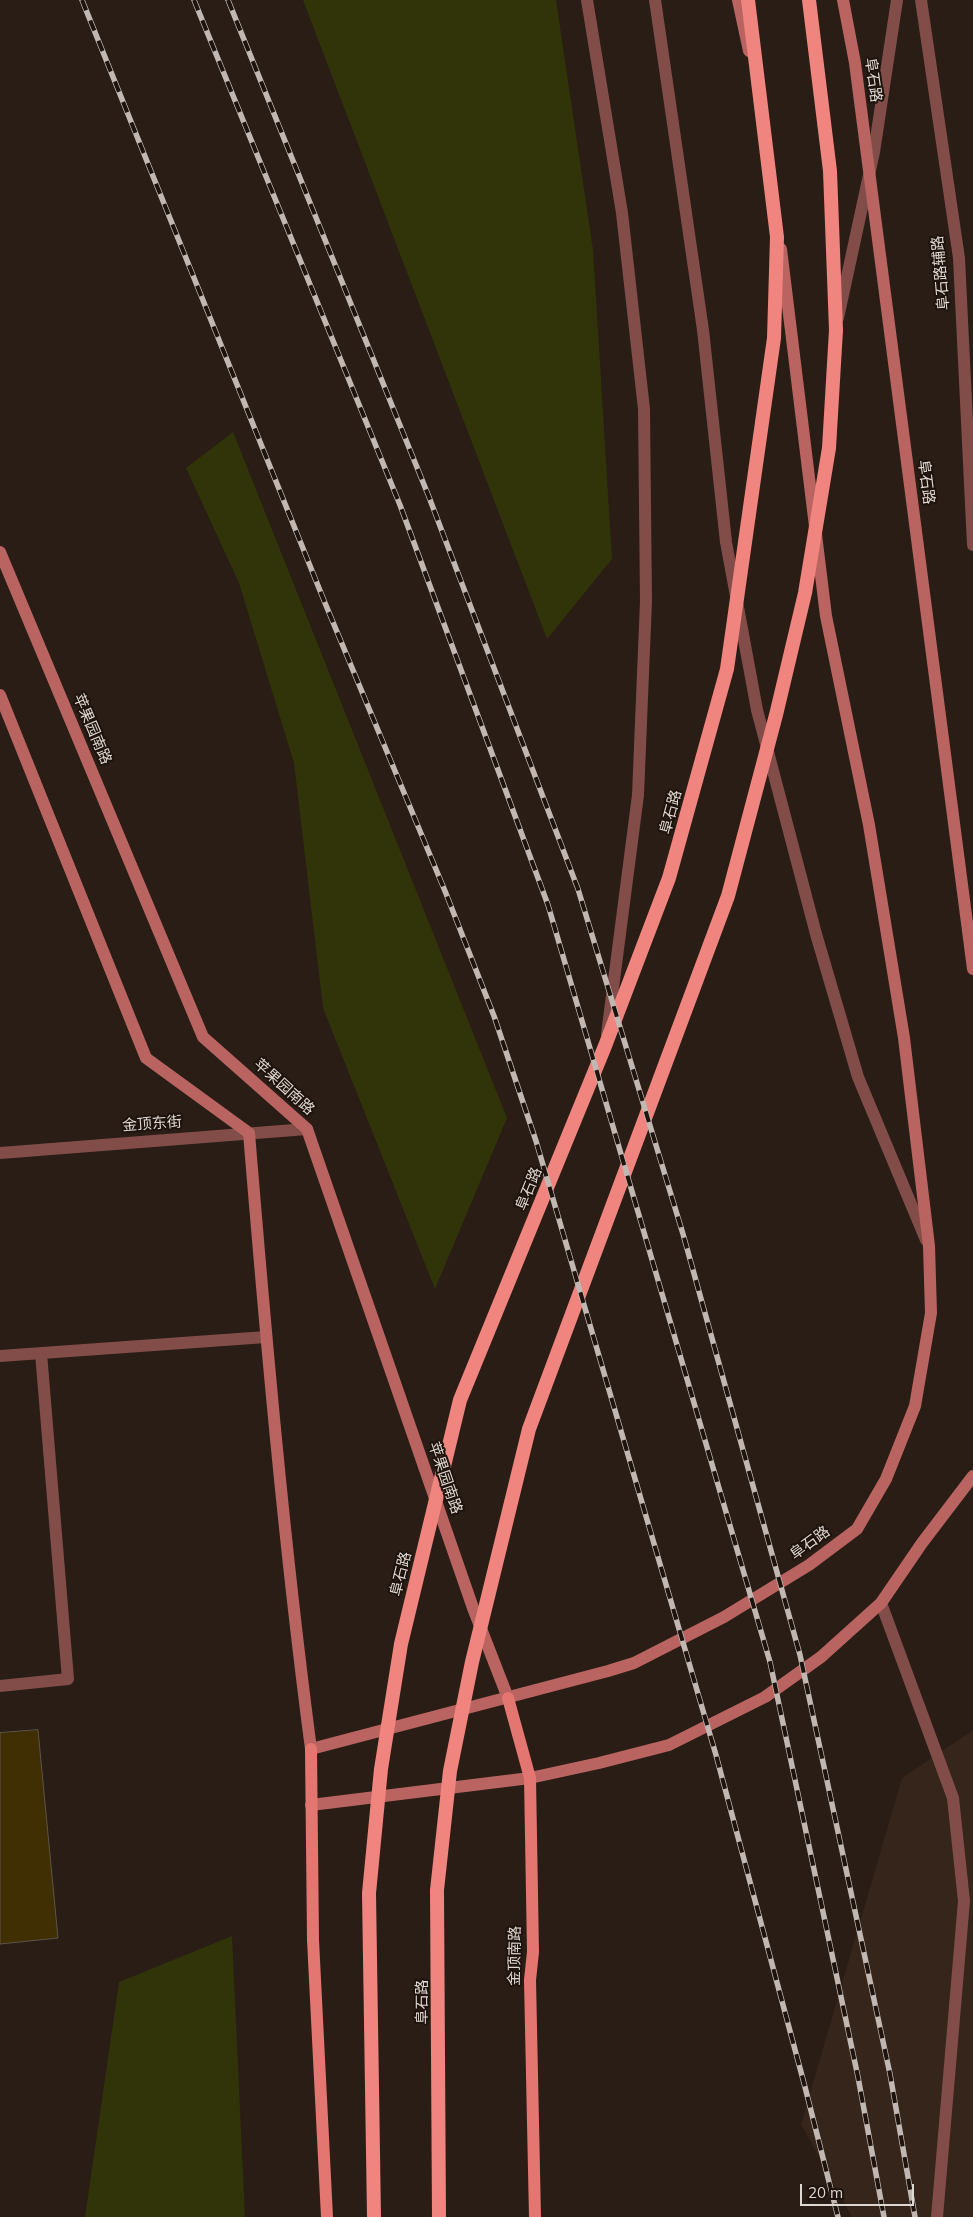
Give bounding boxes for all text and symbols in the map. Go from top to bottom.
street label: 阜石路 [861,56,885,104]
street label: 阜石路辅路 [929,235,953,311]
street label: 阜石路 [914,459,938,505]
street label: 苹果园南路 [69,691,115,767]
street label: 阜石路 [656,788,686,836]
street label: 苹果园南路 [250,1055,318,1119]
street label: 金顶东街 [121,1113,183,1135]
street label: 阜石路 [512,1165,546,1213]
street label: 苹果园南路 [424,1440,466,1516]
street label: 阜石路 [787,1522,833,1564]
street label: 阜石路 [387,1550,415,1598]
street label: 金顶南路 [505,1926,525,1986]
street label: 阜石路 [413,1980,431,2024]
scale bar [803,2174,917,2206]
text: 20 m [808,2183,843,2202]

